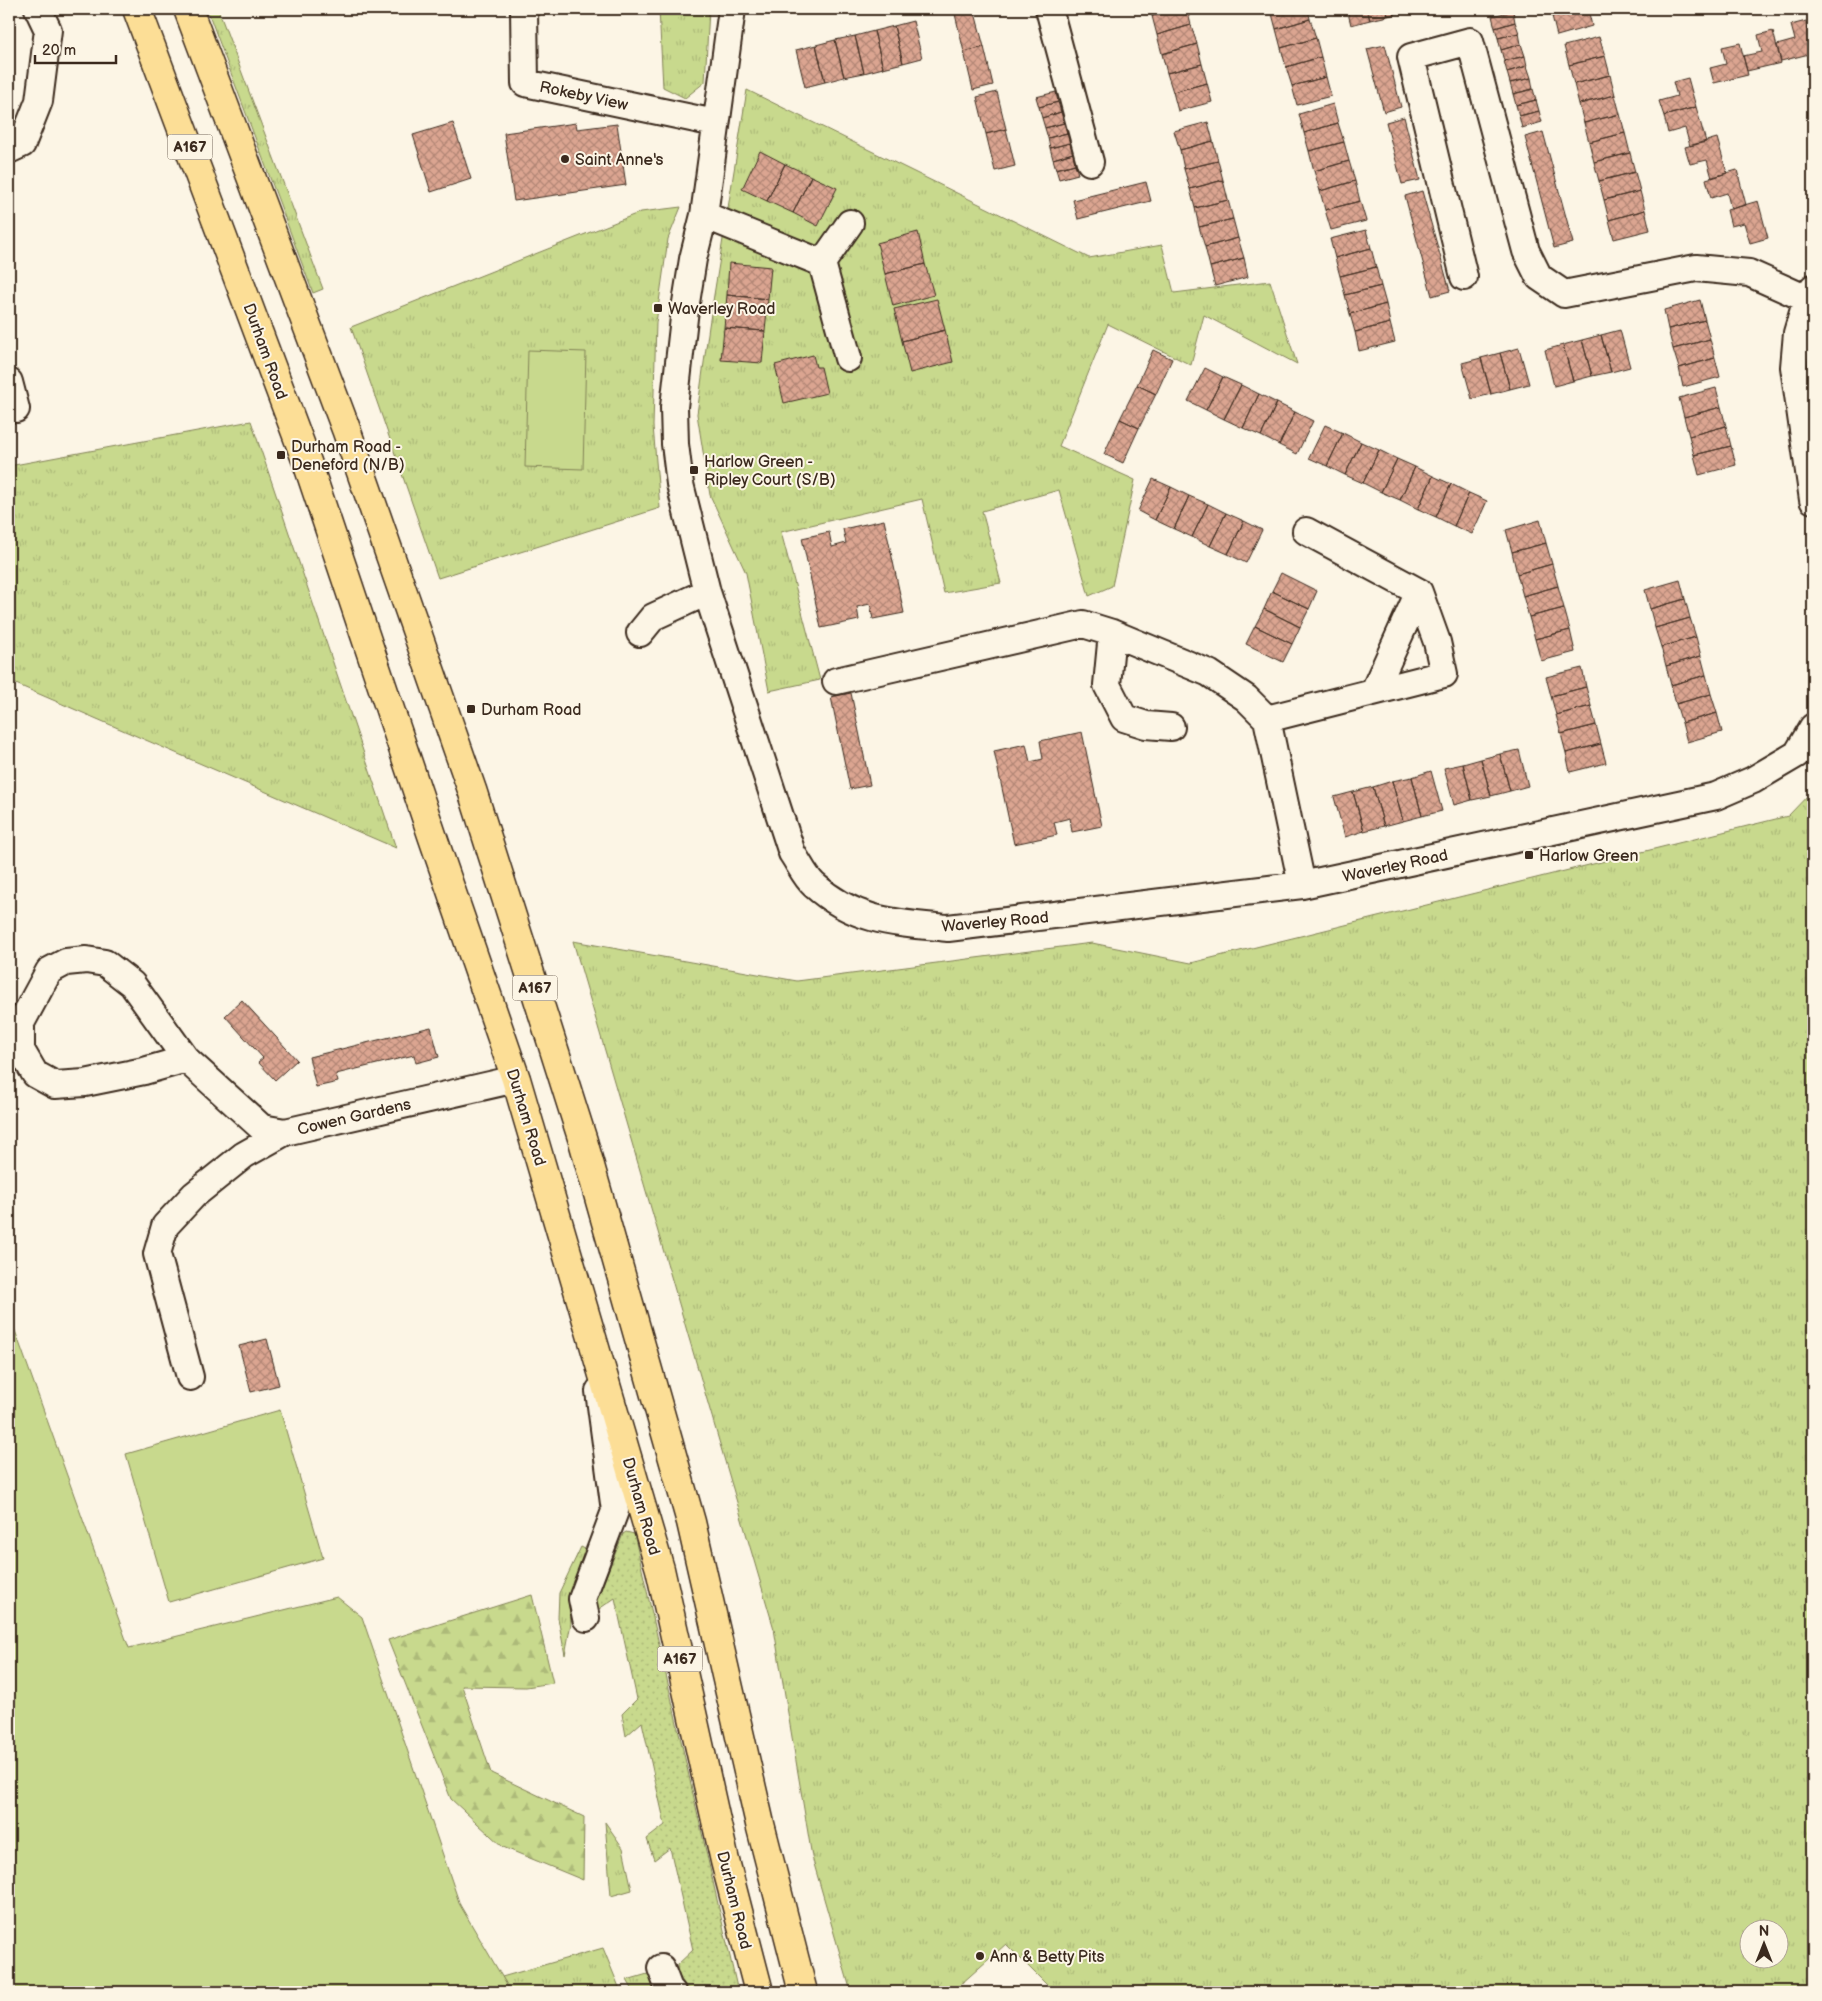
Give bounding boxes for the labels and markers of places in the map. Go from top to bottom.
place label: Saint Anne's [575,151,664,170]
marker: Saint Anne's [559,153,571,165]
place label: Waverley Road [668,300,776,319]
marker: Waverley Road [652,302,664,314]
place label: Durham Road - Deneford (N/B) [291,438,405,475]
marker: Durham Road - Deneford (N/B) [275,449,287,461]
place label: Harlow Green - Ripley Court (S/B) [704,453,836,490]
marker: Harlow Green - Ripley Court (S/B) [688,464,700,476]
place label: Durham Road [481,701,582,720]
marker: Durham Road [465,703,477,715]
place label: Harlow Green [1539,847,1639,866]
marker: Harlow Green [1523,849,1535,861]
place label: Ann & Betty Pits [990,1948,1104,1967]
marker: Ann & Betty Pits [974,1950,986,1962]

